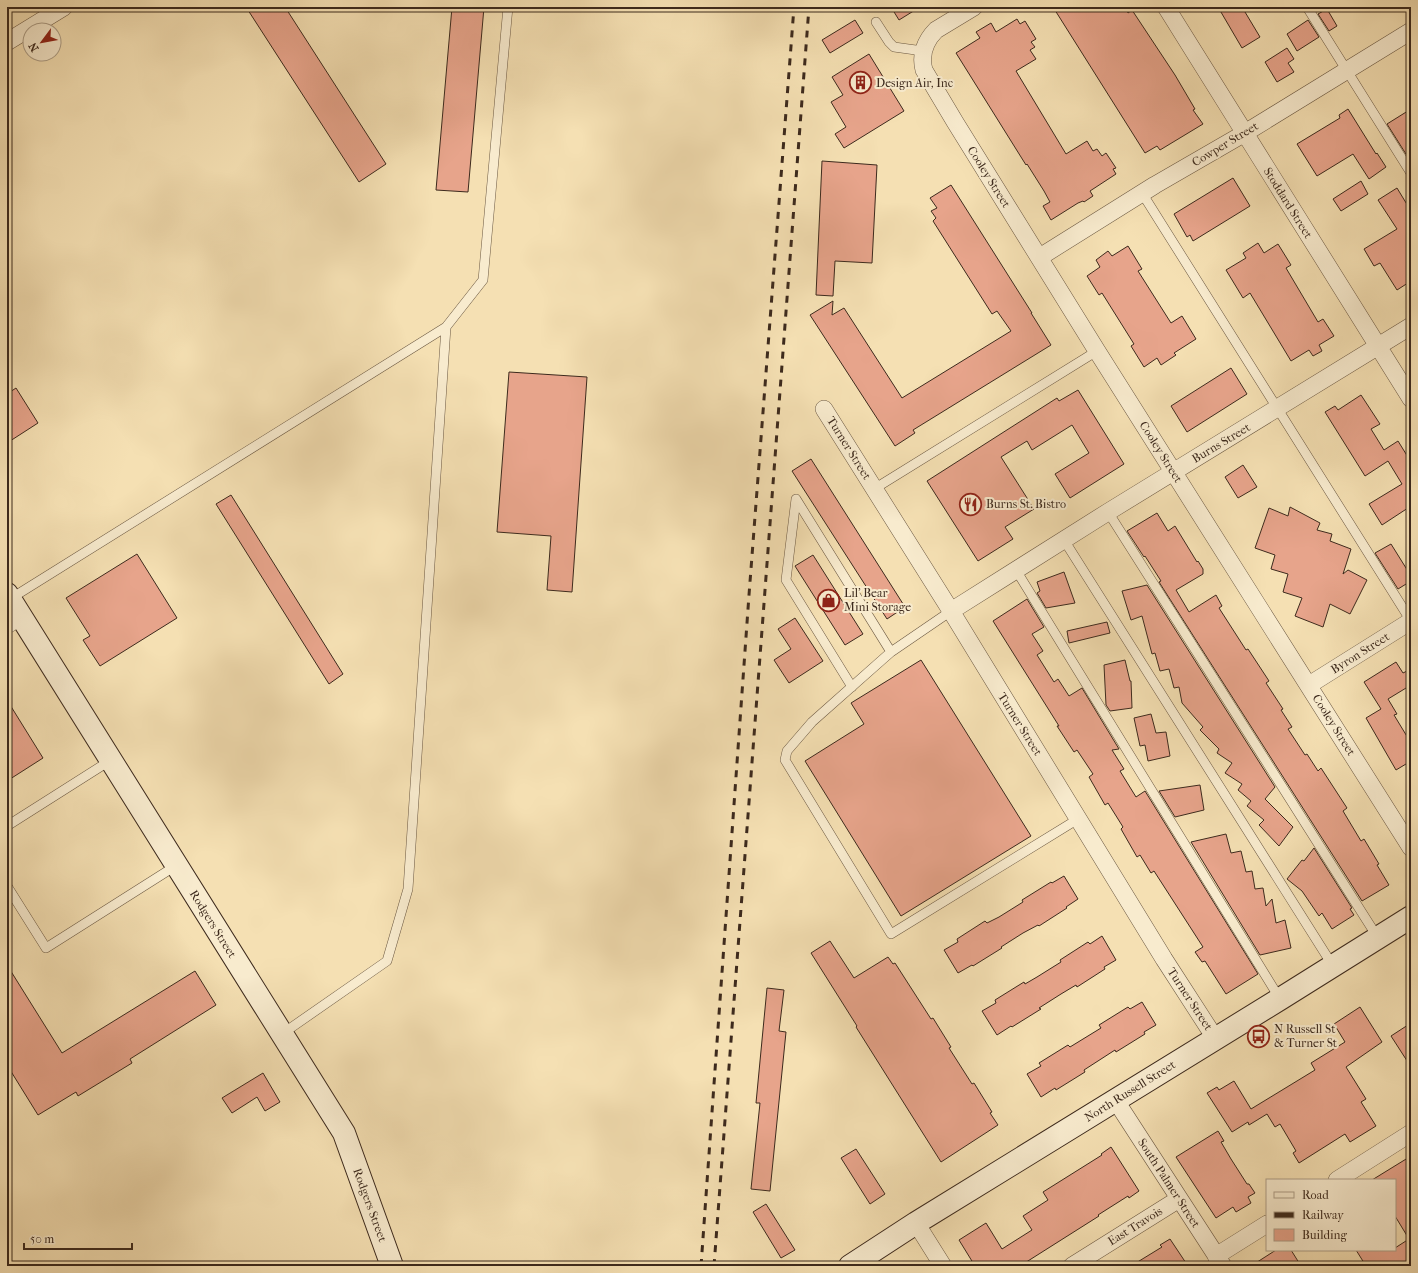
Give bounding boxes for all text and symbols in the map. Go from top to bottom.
north arrow [22,22,62,62]
text: N [26,40,42,54]
building icon: Design Air, Inc [848,70,874,96]
place label: Design Air, Inc [876,76,953,90]
street label: Cowper Street [1189,118,1261,169]
street label: Cooley Street [965,144,1014,211]
street label: Stoddard Street [1261,165,1316,242]
street label: Turner Street [824,414,874,483]
street label: Cooley Street [1137,419,1186,486]
street label: Burns Street [1189,420,1253,466]
restaurant icon: Burns St. Bistro [958,491,984,517]
place label: Burns St. Bistro [986,497,1066,511]
place label: Lil' Bear Mini Storage [844,586,911,614]
shop icon: Lil' Bear Mini Storage [816,587,842,613]
street label: Byron Street [1328,629,1392,677]
street label: Turner Street [995,690,1045,759]
street label: Cooley Street [1310,692,1359,759]
street label: Rodgers Street [187,888,240,961]
street label: Turner Street [1165,965,1216,1034]
place label: N Russell St & Turner St [1274,1022,1338,1050]
bus stop icon: N Russell St & Turner St [1245,1023,1271,1049]
street label: North Russell Street [1082,1057,1179,1125]
street label: South Palmer Street [1135,1136,1204,1231]
street label: Rodgers Street [350,1166,390,1244]
legend [1266,1179,1396,1251]
text: Road [1302,1188,1329,1202]
street label: East Travois [1105,1203,1165,1248]
text: Railway [1302,1208,1344,1222]
scale bar [24,1225,132,1251]
text: Building [1302,1228,1347,1242]
text: 50 m [30,1232,54,1246]

